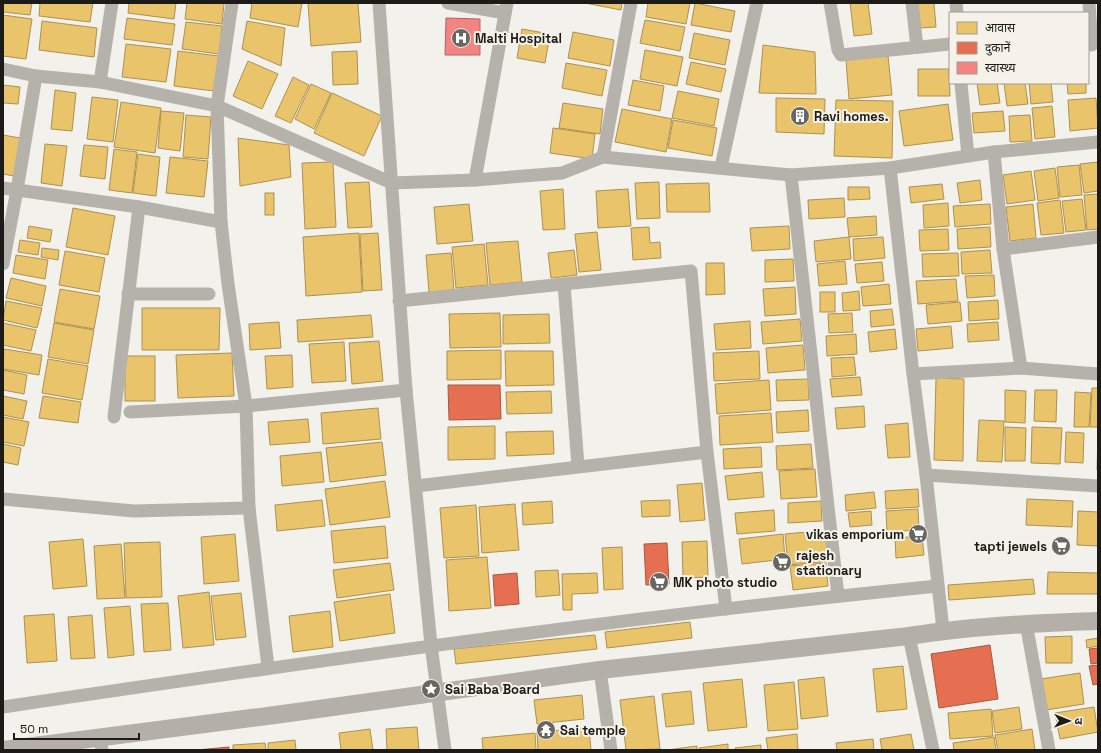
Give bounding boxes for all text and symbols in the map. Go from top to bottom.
legend [949,12,1089,84]
text: आवास [985,20,1016,36]
hospital icon: Malti Hospital [450,27,472,49]
place label: Malti Hospital [475,30,562,47]
text: दुकानें [985,40,1011,56]
text: स्वास्थ्य [985,60,1017,76]
building icon: Ravi homes. [789,105,811,127]
place label: Ravi homes. [814,108,889,125]
supermarket icon: vikas emporium [907,523,929,545]
place label: vikas emporium [806,526,904,543]
supermarket icon: tapti jewels [1050,535,1072,557]
place label: tapti jewels [974,538,1047,555]
place label: rajesh stationary [796,547,862,579]
supermarket icon: rajesh stationary [771,551,793,573]
supermarket icon: MK photo studio [648,571,670,593]
place label: MK photo studio [673,574,777,591]
place icon: Sai Baba Board [420,678,442,700]
place label: Sai Baba Board [445,681,540,698]
north arrow [1049,701,1089,741]
scale bar [14,715,139,741]
text: उ [1072,718,1086,725]
temple icon: Sai temple [535,719,557,741]
text: 50 m [20,721,48,737]
place label: Sai temple [560,722,626,739]

